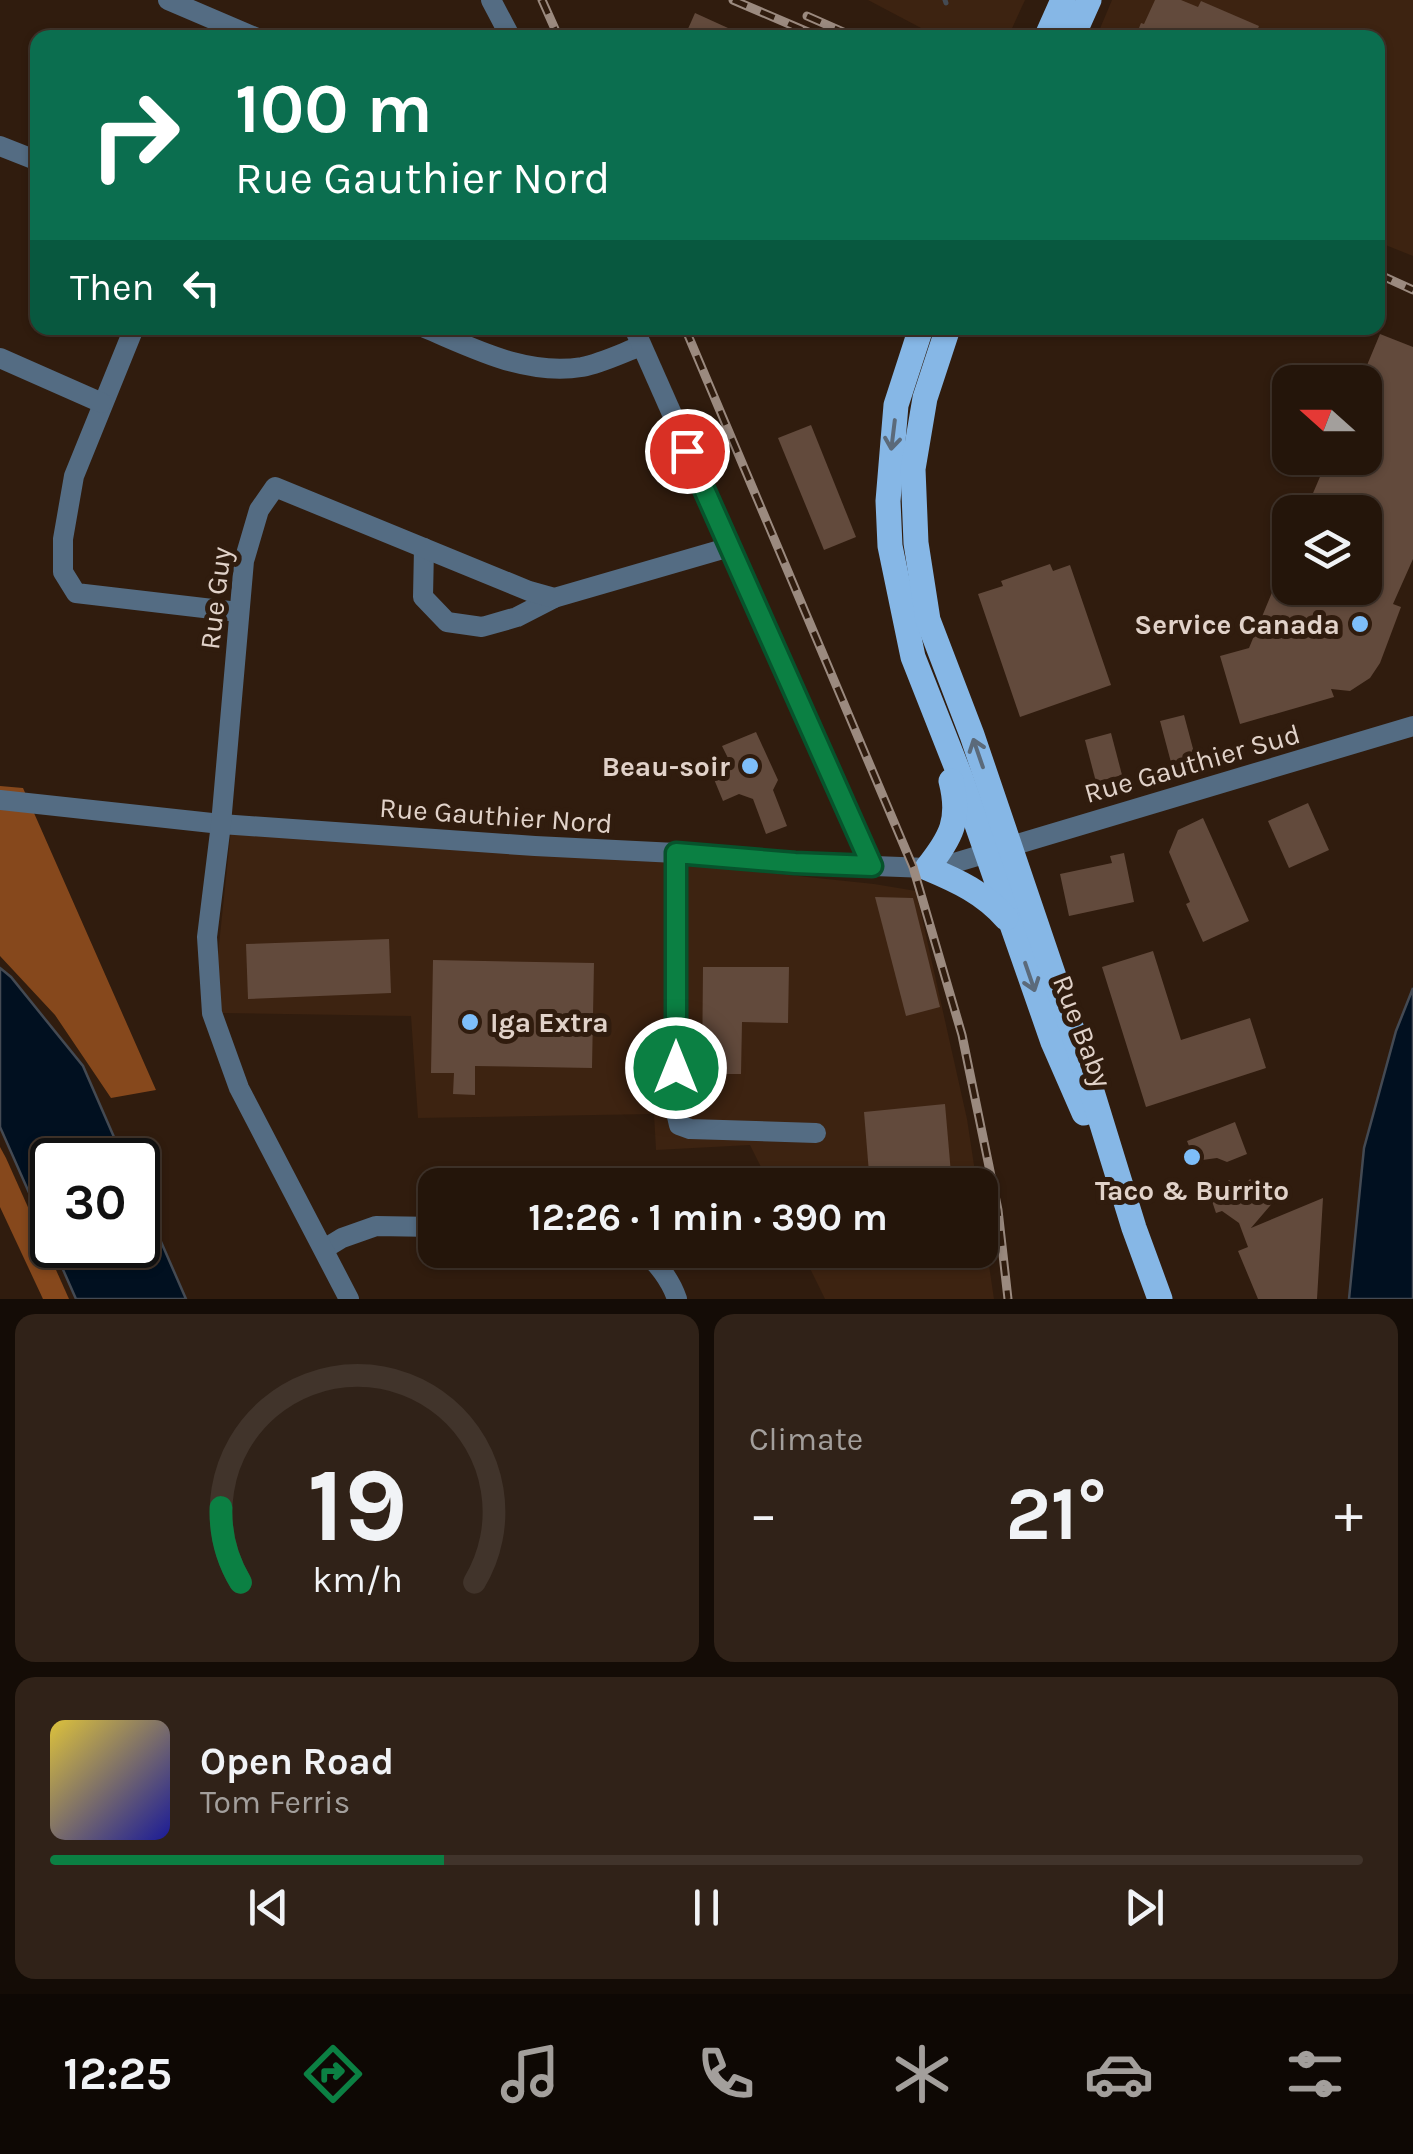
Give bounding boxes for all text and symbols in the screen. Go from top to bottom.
text: 100 m [235,68,433,150]
icon: right [70,70,200,200]
text: Rue Gauthier Nord [235,152,610,204]
icon: left [174,260,229,315]
text: Then [70,265,154,310]
north arrow [1272,365,1382,475]
map controls [1272,365,1382,605]
pin [645,409,730,494]
one-way arrow [883,418,902,450]
icon: arrive [660,424,715,479]
button: layers [1272,495,1382,605]
street label: Rue Guy [193,545,238,651]
place label: Service Canada [1134,608,1340,641]
marker: Service Canada [1349,613,1371,635]
street label: Rue Gauthier Sud [1080,717,1304,810]
one-way arrow [967,738,985,769]
place label: Beau-soir [602,750,730,783]
marker: Beau-soir [739,755,761,777]
street label: Rue Gauthier Nord [378,791,614,840]
one-way arrow [1022,961,1040,992]
street label: Rue Baby [1046,970,1119,1092]
place label: Iga Extra [490,1006,609,1039]
marker: Iga Extra [459,1011,481,1033]
position arrow [624,1016,728,1120]
speed limit sign: 30 [30,1138,160,1268]
marker: Taco & Burrito [1181,1146,1203,1168]
place label: Taco & Burrito [1095,1174,1289,1207]
text: 12:26 · 1 min · 390 m [528,1195,888,1240]
text: Climate [749,1421,863,1458]
text: 19 [307,1445,407,1566]
text: 21° [1005,1470,1107,1558]
text: − [749,1482,778,1546]
text: + [1334,1482,1363,1546]
text: km/h [312,1559,402,1601]
text: Open Road [200,1739,394,1784]
text: Tom Ferris [200,1784,350,1821]
icon: previous [241,1880,296,1935]
icon: pause [679,1880,734,1935]
icon: next [1117,1880,1172,1935]
icon: directions [298,2039,368,2109]
icon: music [495,2039,565,2109]
icon: phone [691,2039,761,2109]
icon: climate [887,2039,957,2109]
icon: car [1084,2039,1154,2109]
icon: filters [1280,2039,1350,2109]
text: 12:25 [63,2048,172,2100]

